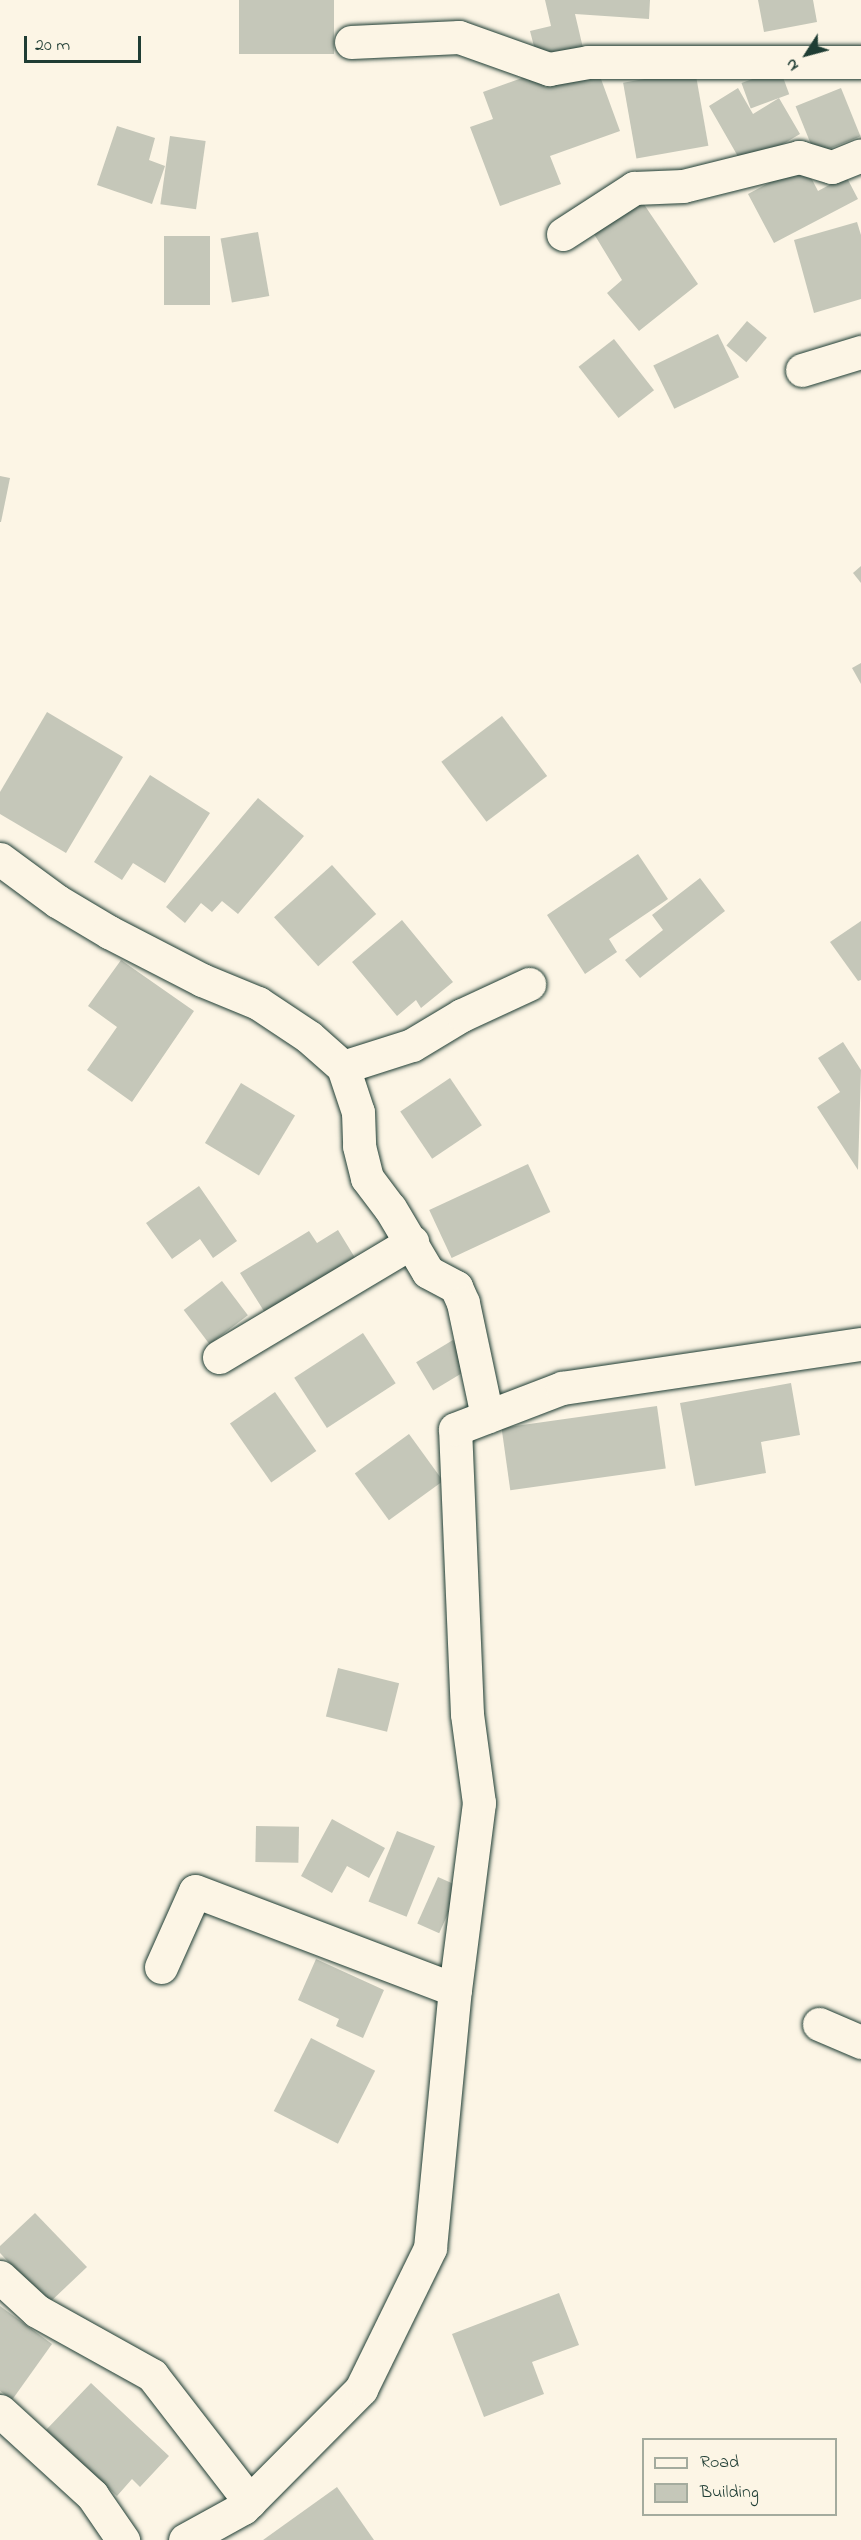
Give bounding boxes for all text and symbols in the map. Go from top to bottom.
scale bar [27,24,144,62]
north arrow [777,24,837,84]
text: 20 m [35,33,70,59]
text: N [780,53,805,76]
legend [642,2438,837,2516]
text: Road [700,2450,739,2476]
text: Building [700,2480,759,2506]

